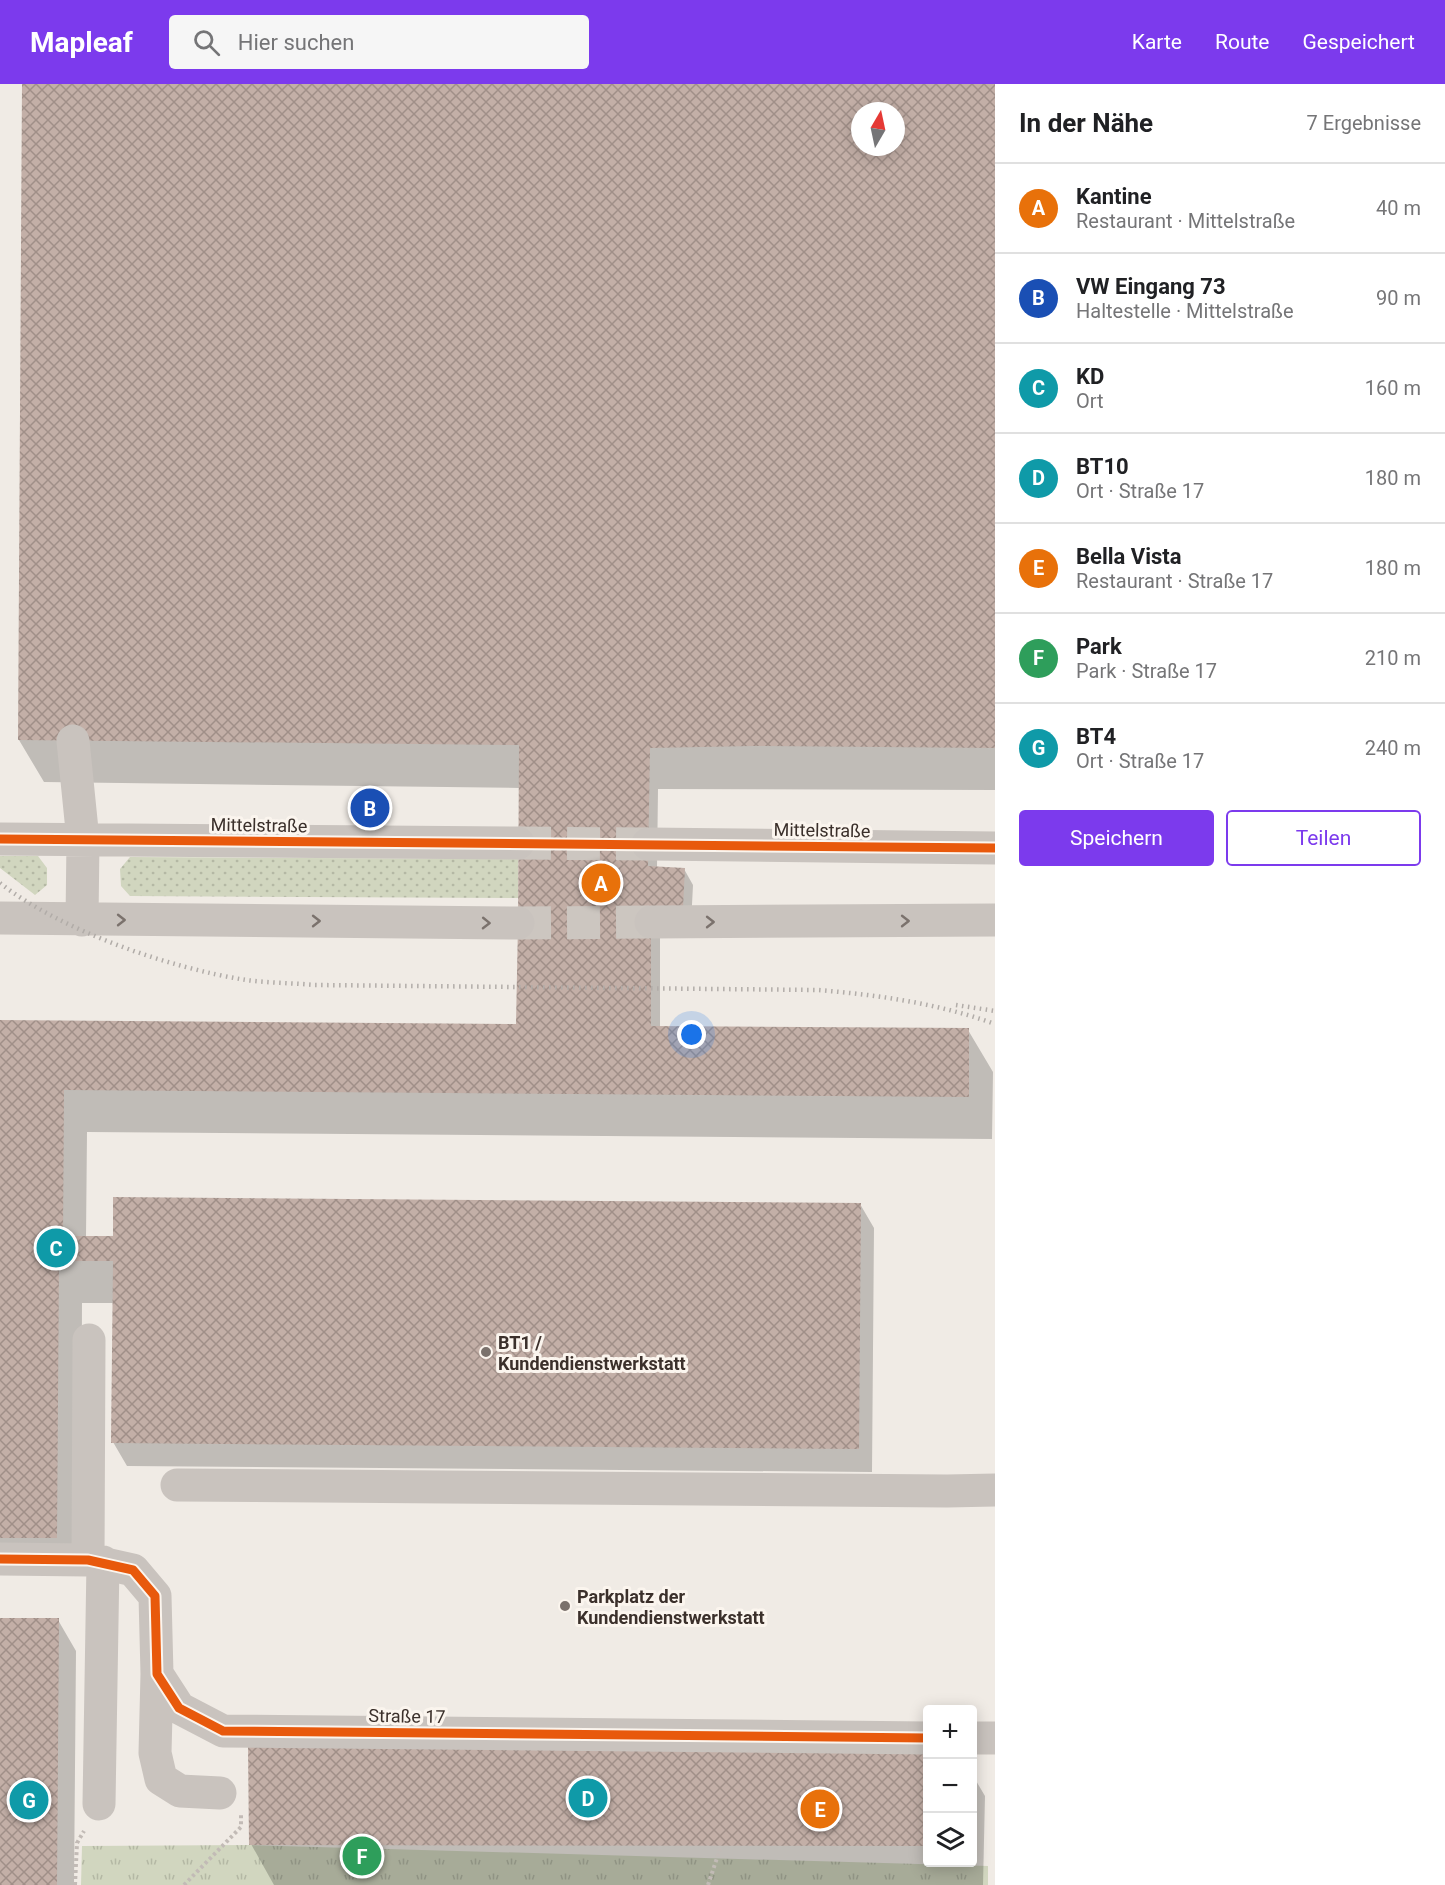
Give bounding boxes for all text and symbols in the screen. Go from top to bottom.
search box [169,15,589,69]
text: Mapleaf [30,26,133,59]
icon: search [190,26,223,59]
text: Hier suchen [238,30,354,55]
text: Karte [1132,30,1182,54]
text: Route [1215,30,1269,54]
text: Gespeichert [1302,30,1415,54]
north arrow [851,102,905,156]
text: In der Nähe [1019,108,1153,138]
text: 7 Ergebnisse [1307,111,1421,135]
text: Kantine [1076,184,1152,209]
text: A [1032,196,1045,220]
text: 40 m [1376,196,1421,220]
text: Restaurant · Mittelstraße [1076,209,1295,233]
text: VW Eingang 73 [1076,274,1226,299]
text: B [1032,286,1045,310]
text: 90 m [1376,286,1421,310]
text: Haltestelle · Mittelstraße [1076,299,1294,323]
text: KD [1076,364,1104,389]
text: C [1032,376,1045,400]
text: 160 m [1365,376,1421,400]
text: Ort [1076,389,1104,413]
text: BT10 [1076,454,1129,479]
text: D [1032,466,1045,490]
text: 180 m [1365,466,1421,490]
text: Ort · Straße 17 [1076,479,1204,503]
text: Bella Vista [1076,544,1182,569]
text: E [1033,556,1044,580]
text: 180 m [1365,556,1421,580]
text: Restaurant · Straße 17 [1076,569,1273,593]
text: Park [1076,634,1122,659]
text: F [1033,646,1044,670]
text: 210 m [1365,646,1421,670]
text: Park · Straße 17 [1076,659,1217,683]
text: BT4 [1076,724,1116,749]
text: G [1032,736,1045,760]
text: 240 m [1365,736,1421,760]
text: Ort · Straße 17 [1076,749,1204,773]
pin: B [350,786,389,830]
button: Speichern [1019,810,1214,866]
button: Teilen [1226,810,1421,866]
street label: Mittelstraße [210,814,308,836]
street label: Mittelstraße [773,819,871,841]
pin: A [582,860,620,906]
one-way arrow [117,914,126,926]
one-way arrow [312,915,321,927]
one-way arrow [900,915,909,927]
one-way arrow [705,916,714,928]
one-way arrow [482,917,491,929]
your location [677,1020,706,1049]
pin: C [36,1226,76,1270]
place label: BT1 / Kundendienstwerkstatt [498,1332,686,1374]
marker: BT1 / Kundendienstwerkstatt [479,1345,493,1359]
place label: Parkplatz der Kundendienstwerkstatt [577,1586,765,1628]
marker: Parkplatz der Kundendienstwerkstatt [558,1599,572,1613]
street label: Straße 17 [368,1705,446,1727]
map controls [923,1705,977,1867]
button: + [923,1705,977,1759]
button: − [923,1759,977,1813]
pin: D [568,1776,608,1820]
pin: G [9,1778,48,1822]
pin: E [800,1786,840,1832]
button: layers [923,1813,977,1867]
pin: F [342,1834,382,1878]

